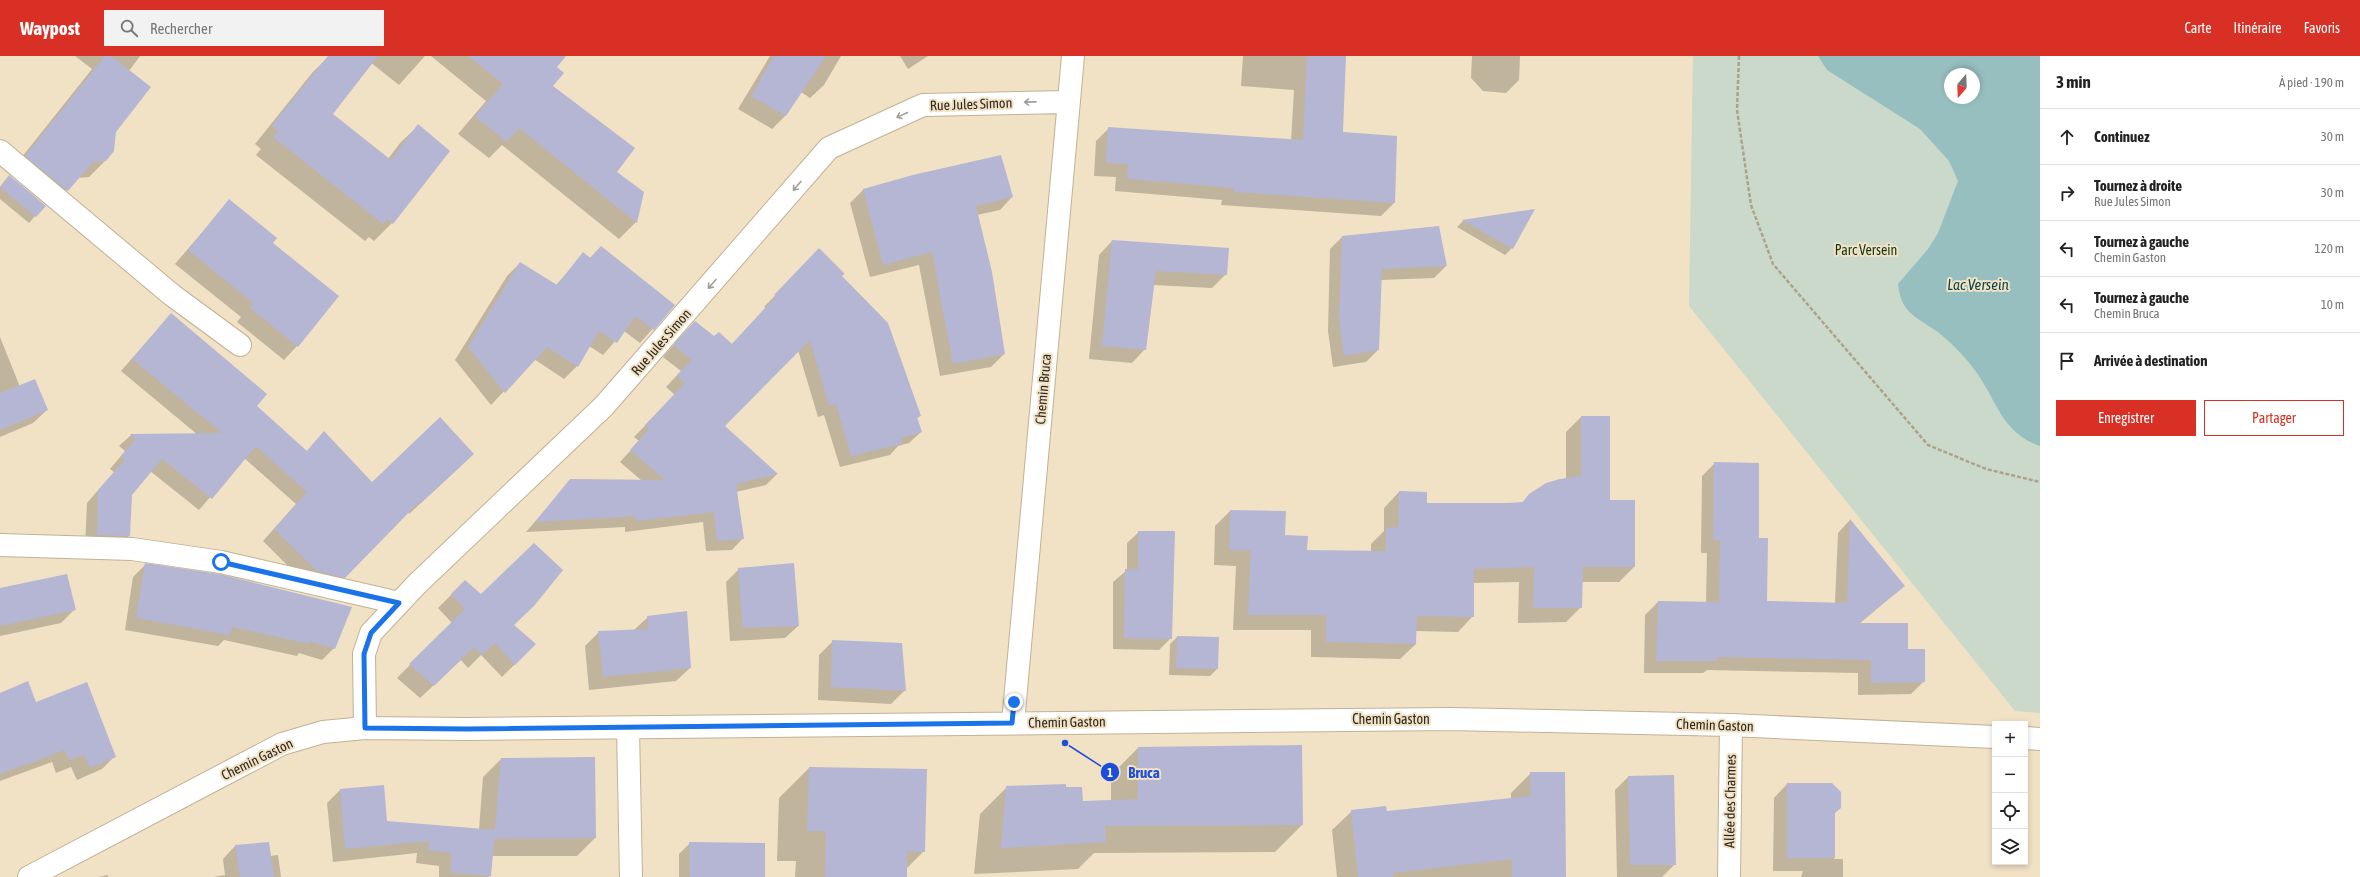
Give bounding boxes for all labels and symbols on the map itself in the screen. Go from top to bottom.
north arrow [1944,68,1980,104]
street label: Rue Jules Simon [929,95,1013,113]
one-way arrow [1024,99,1037,106]
one-way arrow [897,111,909,119]
one-way arrow [793,180,802,191]
park label: Parc Versein [1835,242,1897,258]
water label: Lac Versein [1947,276,2009,293]
one-way arrow [707,279,716,289]
street label: Rue Jules Simon [628,306,694,378]
street label: Chemin Bruca [1032,353,1054,425]
route start [212,553,230,571]
route end [1005,693,1023,711]
street label: Chemin Gaston [1352,711,1430,727]
street label: Chemin Gaston [1028,713,1106,731]
street label: Chemin Gaston [1676,716,1754,734]
street label: Chemin Gaston [219,735,295,783]
street label: Allée des Charmes [1721,754,1739,848]
callout: Bruca [1100,759,1167,786]
text: Bruca [1128,764,1160,781]
text: 1 [1107,766,1113,780]

